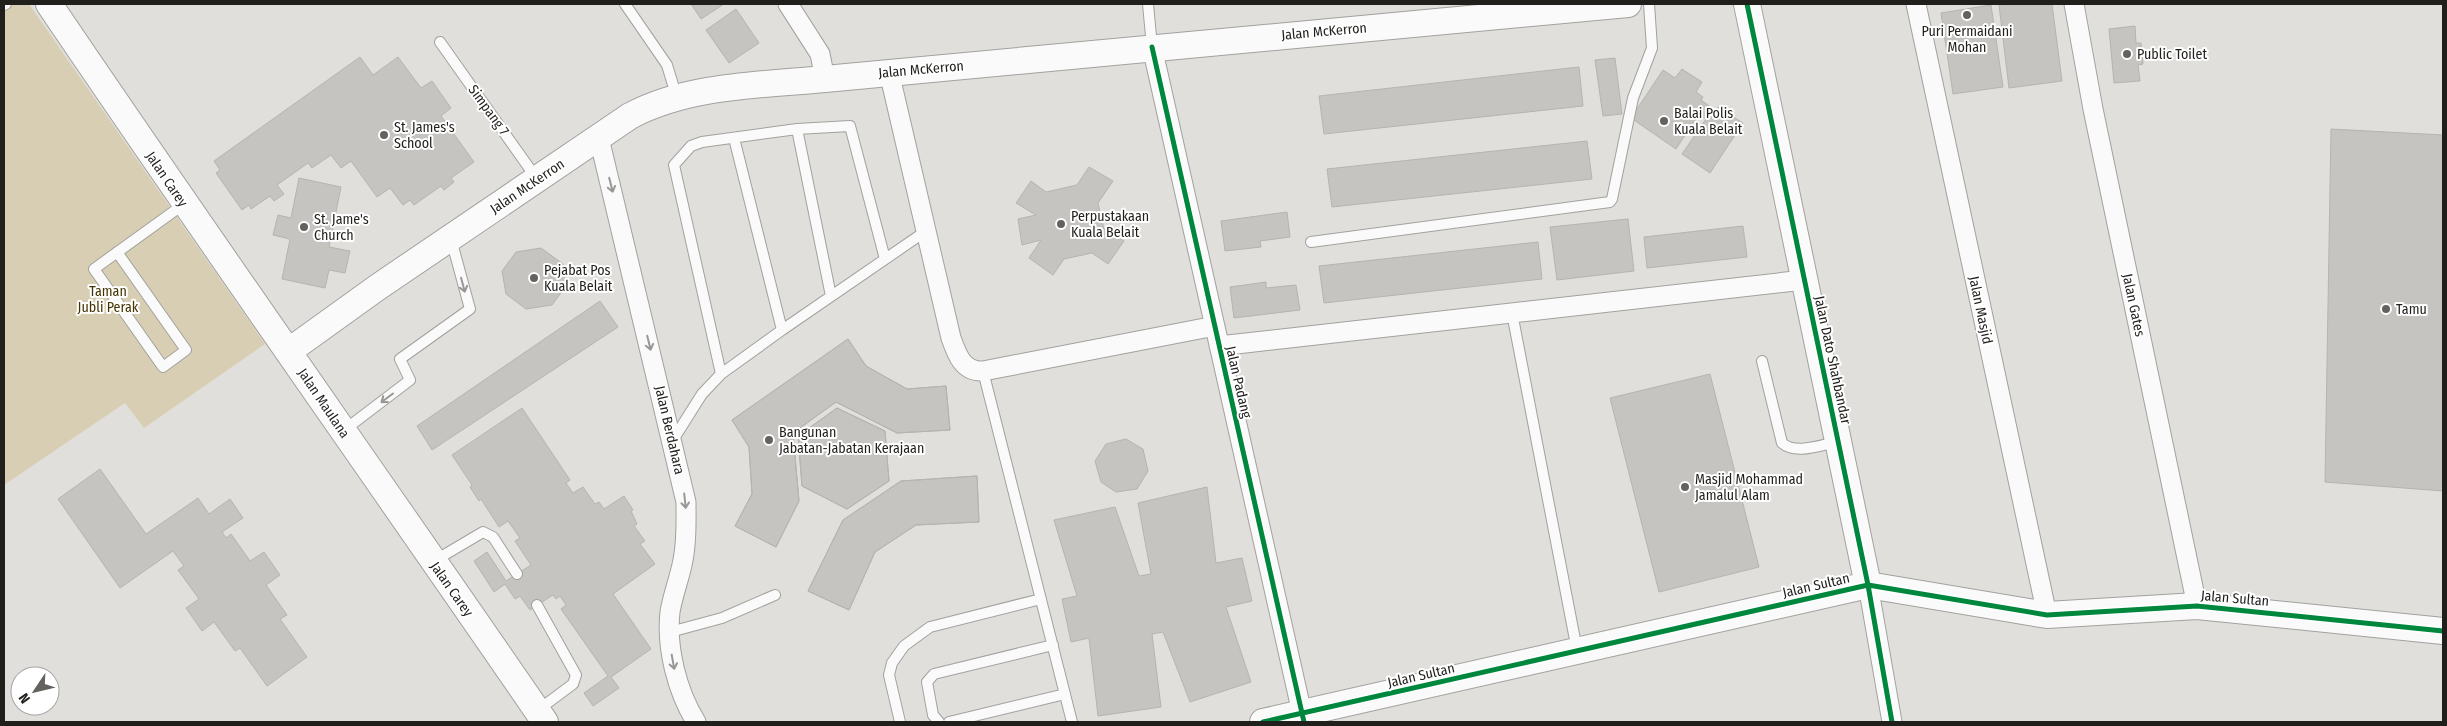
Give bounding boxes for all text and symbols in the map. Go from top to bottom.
marker: Puri Permaidani Mohan [1961,9,1973,21]
street label: Jalan McKerron [1281,19,1368,44]
place label: Puri Permaidani Mohan [1921,23,2013,56]
place label: Public Toilet [2137,46,2207,63]
marker: Public Toilet [2121,48,2133,60]
street label: Jalan McKerron [878,57,965,82]
street label: Simpang 7 [465,82,513,139]
place label: Balai Polis Kuala Belait [1674,105,1743,138]
marker: Balai Polis Kuala Belait [1658,115,1670,127]
place label: St. James's School [394,119,455,152]
marker: St. James's School [378,129,390,141]
street label: Jalan Carey [142,148,192,211]
street label: Jalan McKerron [487,155,568,217]
one-way arrow [606,177,616,193]
place label: Perpustakaan Kuala Belait [1071,208,1149,241]
place label: St. Jame's Church [314,211,369,244]
marker: Perpustakaan Kuala Belait [1055,218,1067,230]
marker: St. Jame's Church [298,221,310,233]
place label: Pejabat Pos Kuala Belait [544,262,613,295]
marker: Pejabat Pos Kuala Belait [528,272,540,284]
street label: Jalan Gates [2119,272,2148,338]
street label: Jalan Masjid [1965,275,1996,346]
one-way arrow [459,276,468,292]
park label: Taman Jubli Perak [78,283,139,316]
street label: Jalan Dato Shahbandar [1811,294,1854,426]
place label: Tamu [2396,301,2427,318]
marker: Tamu [2380,303,2392,315]
one-way arrow [645,334,654,350]
street label: Jalan Padang [1222,344,1255,420]
street label: Jalan Maulana [294,365,353,442]
street label: Jalan Berdahara [651,384,688,476]
one-way arrow [381,392,394,403]
place label: Bangunan Jabatan-Jabatan Kerajaan [779,424,924,457]
marker: Bangunan Jabatan-Jabatan Kerajaan [763,434,775,446]
place label: Masjid Mohammad Jamalul Alam [1695,471,1803,504]
marker: Masjid Mohammad Jamalul Alam [1679,481,1691,493]
one-way arrow [680,493,690,509]
street label: Jalan Carey [427,559,477,621]
street label: Jalan Sultan [1781,570,1851,601]
street label: Jalan Sultan [2200,587,2270,610]
one-way arrow [669,653,679,669]
street label: Jalan Sultan [1386,660,1456,691]
north arrow [10,666,60,716]
text: N [15,690,34,706]

